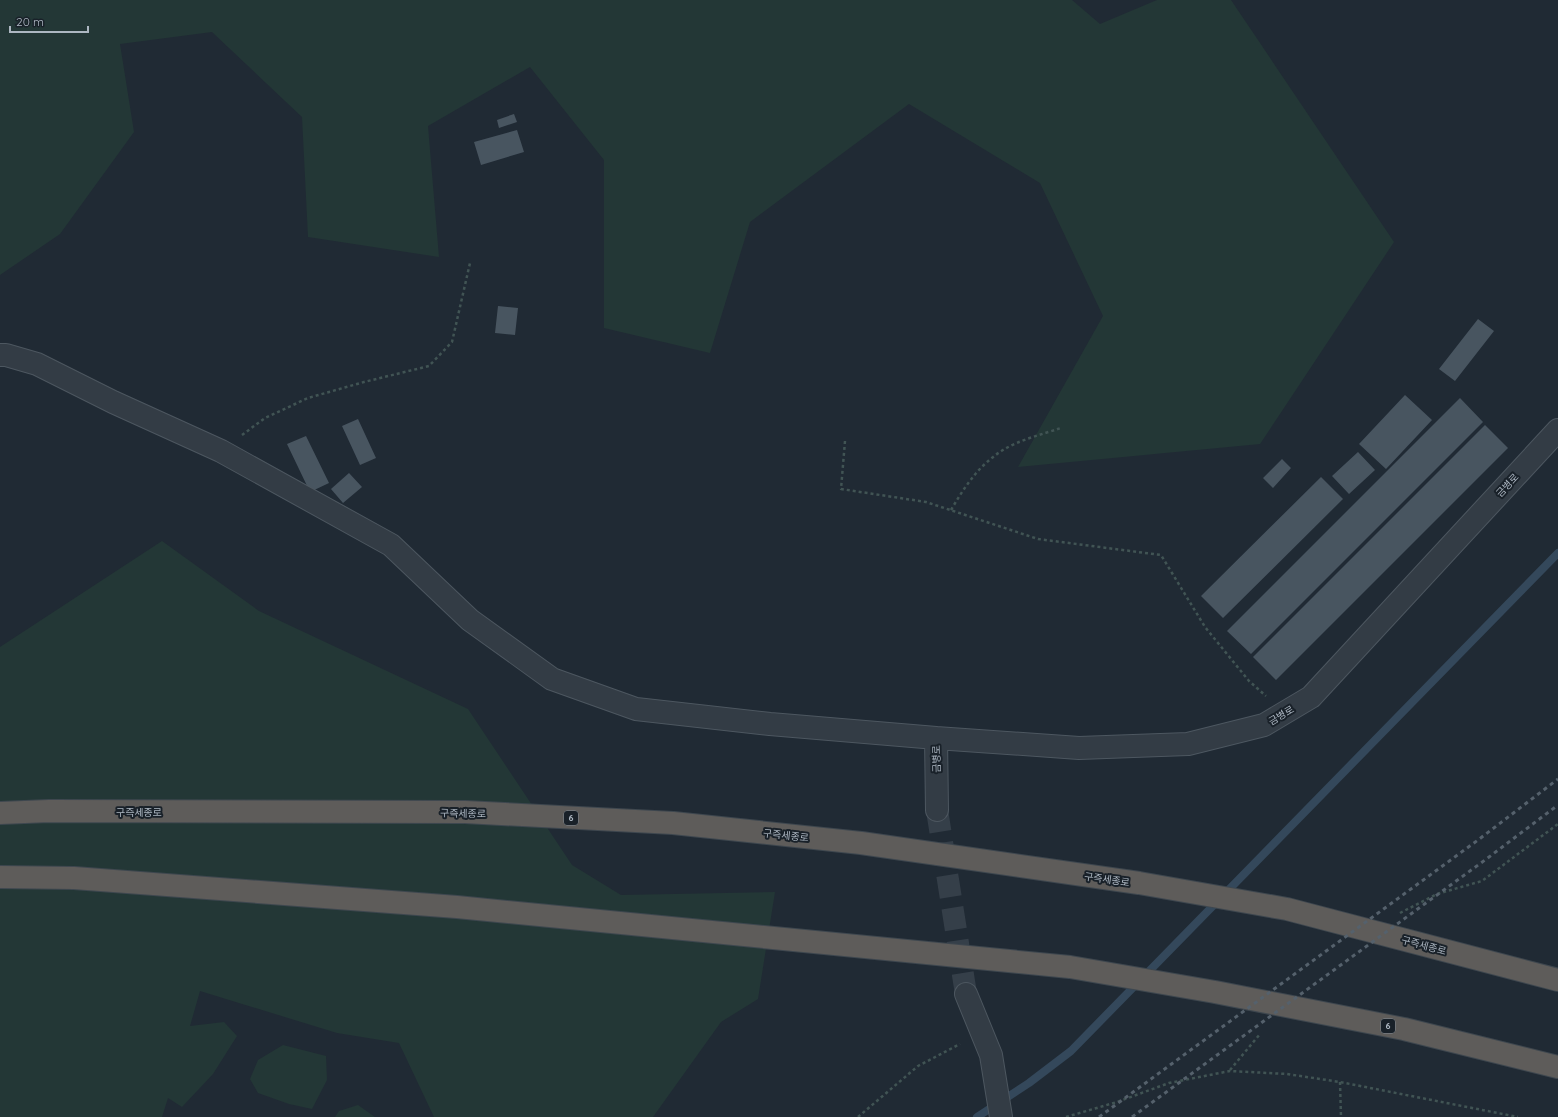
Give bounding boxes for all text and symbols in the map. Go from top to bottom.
scale bar [10,8,88,34]
text: 20 m [16,14,44,29]
street label: 금병로 [1493,471,1522,500]
street label: 금병로 [1266,703,1296,728]
street label: 금병로 [930,745,943,773]
street label: 구즉세종로 [116,806,162,819]
street label: 구즉세종로 [440,807,486,820]
road number: 6 [564,811,578,825]
street label: 구즉세종로 [762,827,810,844]
street label: 구즉세종로 [1083,870,1131,889]
street label: 구즉세종로 [1400,933,1448,958]
road number: 6 [1381,1019,1395,1033]

